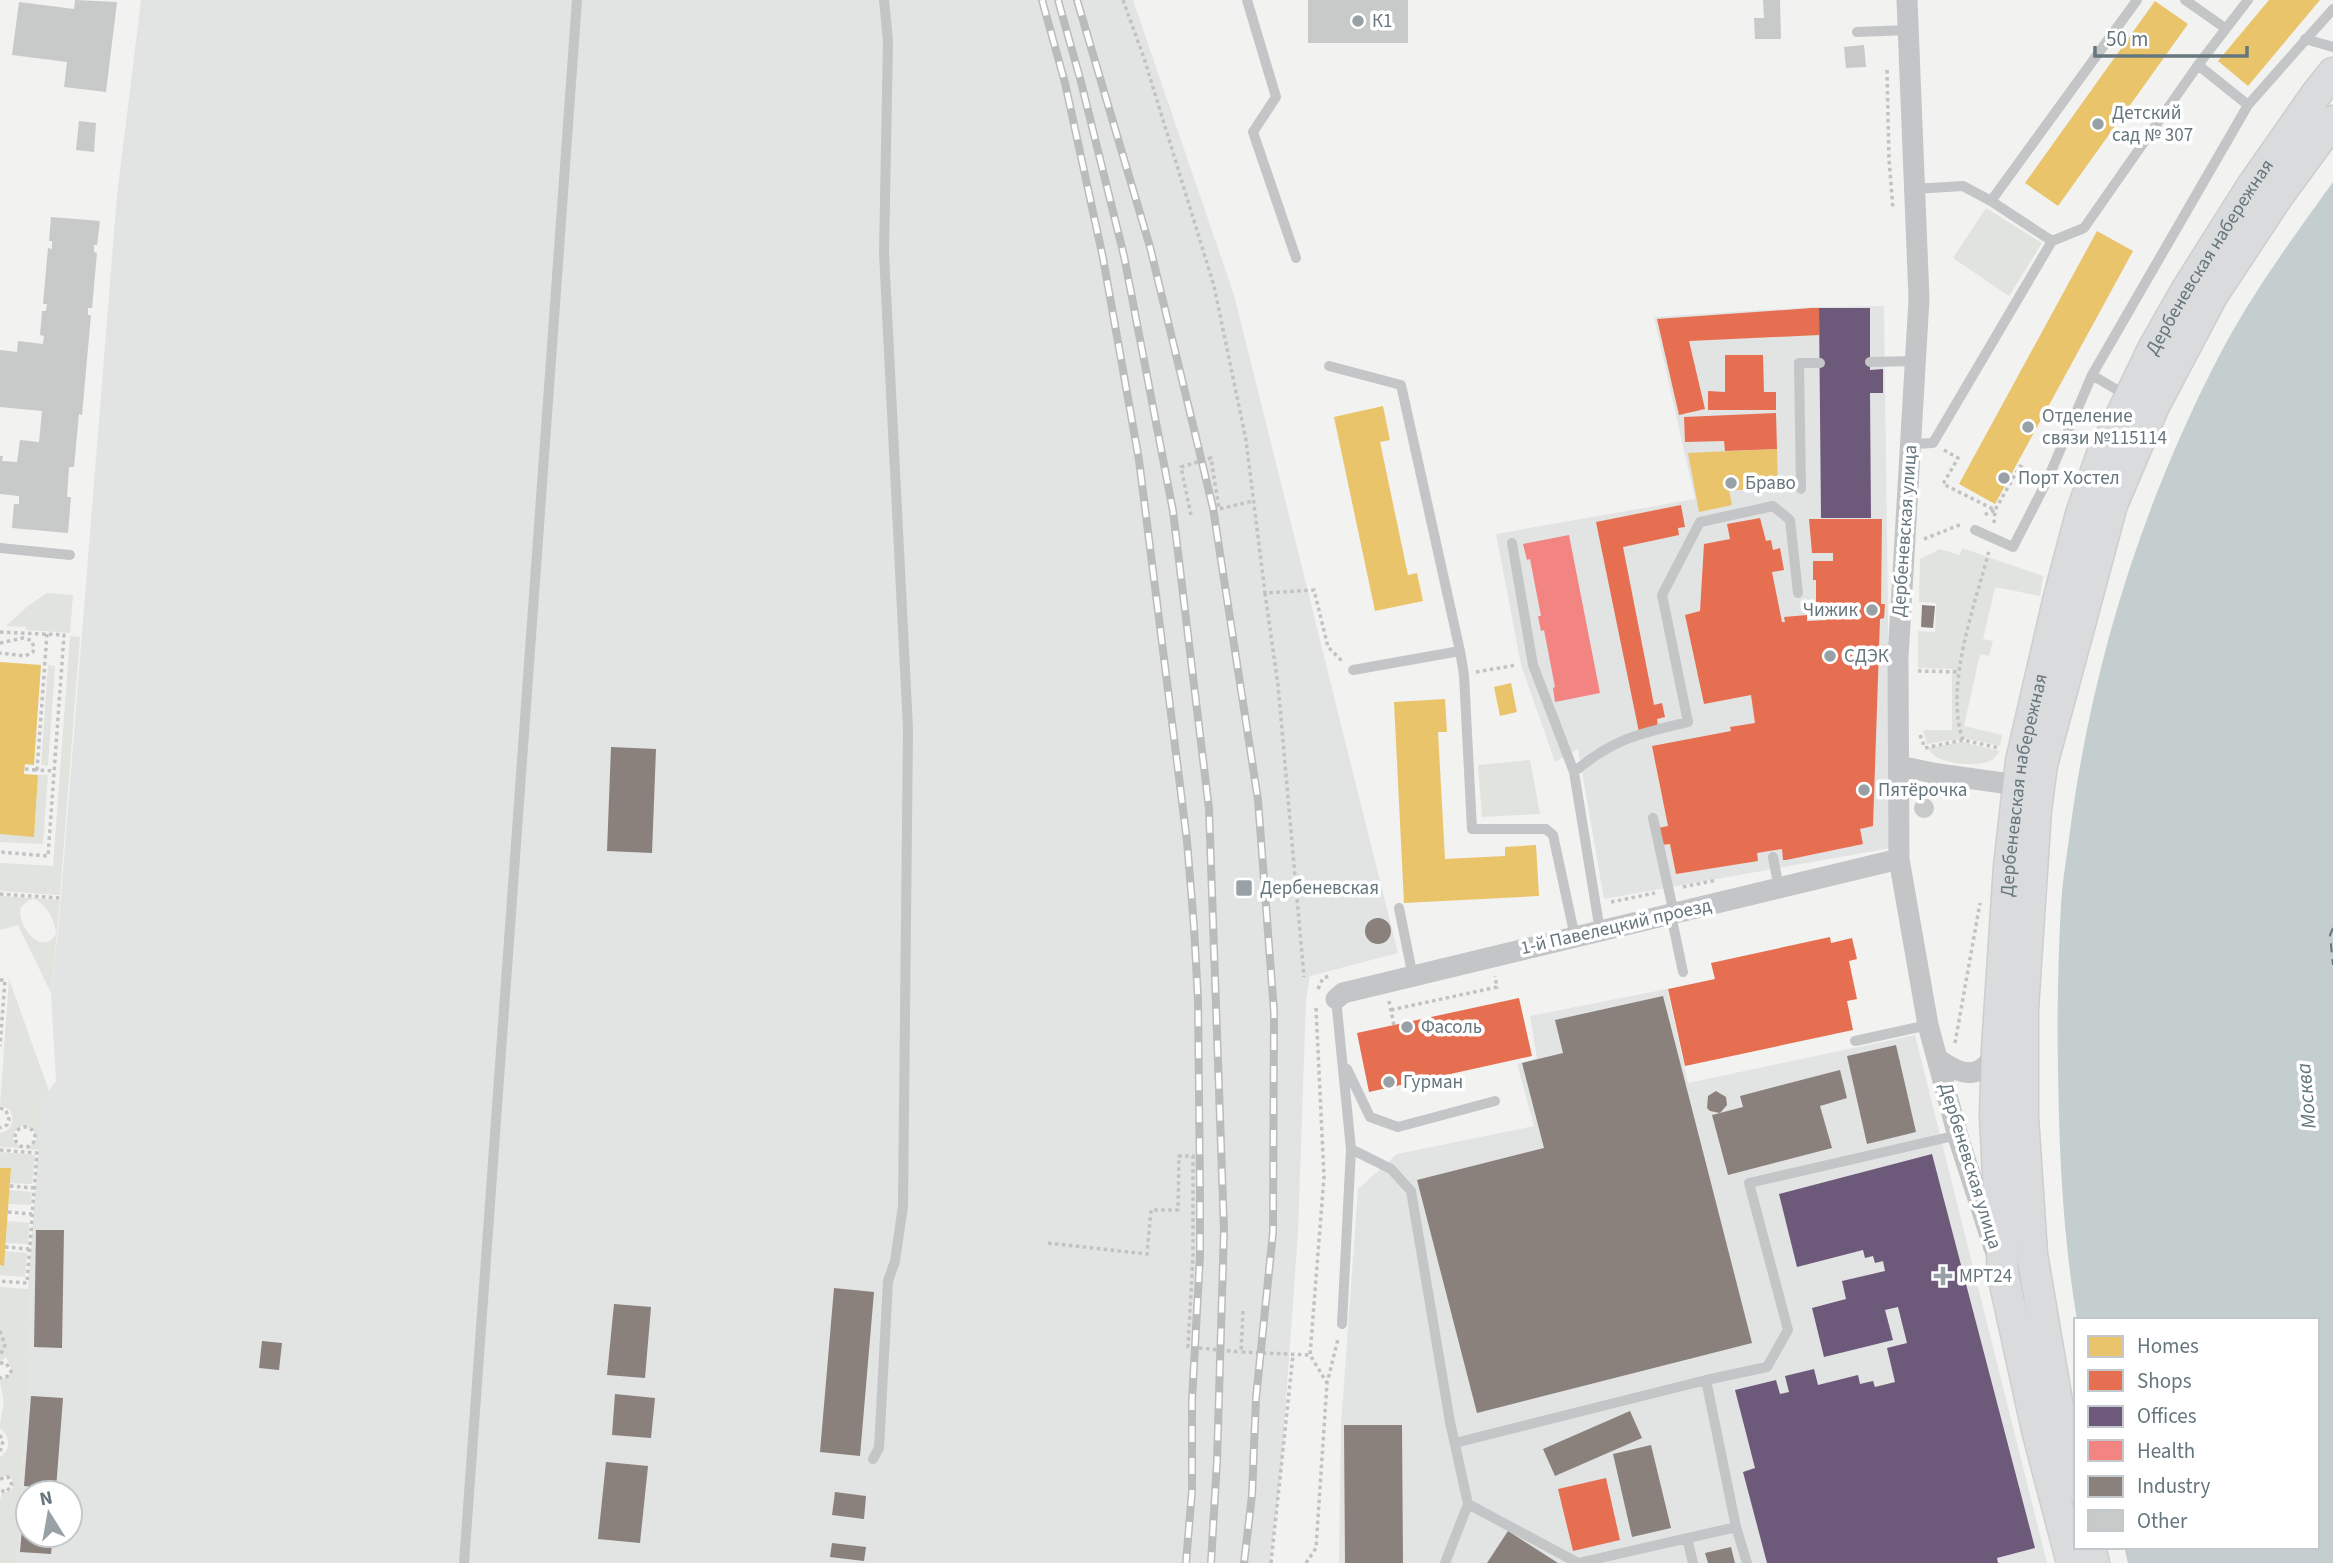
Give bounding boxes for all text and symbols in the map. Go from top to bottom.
place label: К1 [1372,8,1392,35]
marker: К1 [1350,13,1366,29]
scale bar [2095,14,2247,58]
text: 50 m [2106,24,2148,54]
place label: Детский сад № 307 [2112,100,2193,149]
marker: Детский сад № 307 [2090,116,2106,132]
street label: Дербеневская набережная [2139,153,2280,360]
place label: Отделение связи №115114 [2042,403,2167,452]
marker: Отделение связи №115114 [2020,419,2036,435]
street label: Дербеневская улица [1886,444,1924,618]
place label: Порт Хостел [2018,465,2120,492]
place label: Браво [1745,470,1796,497]
marker: Порт Хостел [1996,470,2012,486]
marker: Браво [1723,475,1739,491]
place label: Чижик [1803,597,1859,624]
marker: Чижик [1864,602,1880,618]
place label: СДЭК [1844,643,1889,670]
marker: СДЭК [1822,648,1838,664]
street label: Дербеневская набережная [1994,671,2054,898]
place label: Пятёрочка [1878,777,1967,804]
marker: Пятёрочка [1856,782,1872,798]
place label: Дербеневская [1260,875,1379,902]
marker: Дербеневская [1234,878,1254,898]
street label: 1-й Павелецкий проезд [1518,892,1714,962]
place label: Фасоль [1421,1014,1482,1041]
marker: Фасоль [1399,1019,1415,1035]
water label: Москва [2288,1062,2324,1130]
place label: Гурман [1403,1069,1463,1096]
marker: Гурман [1381,1074,1397,1090]
street label: Дербеневская улица [1932,1080,2008,1252]
place label: МРТ24 [1959,1263,2012,1290]
marker: МРТ24 [1933,1266,1953,1286]
legend [2074,1318,2319,1549]
text: Homes [2137,1331,2199,1361]
text: Shops [2137,1366,2192,1396]
text: Offices [2137,1401,2197,1431]
text: Health [2137,1436,2195,1466]
text: Industry [2137,1471,2210,1501]
north arrow [14,1479,84,1549]
text: N [37,1484,55,1513]
text: Other [2137,1506,2188,1536]

